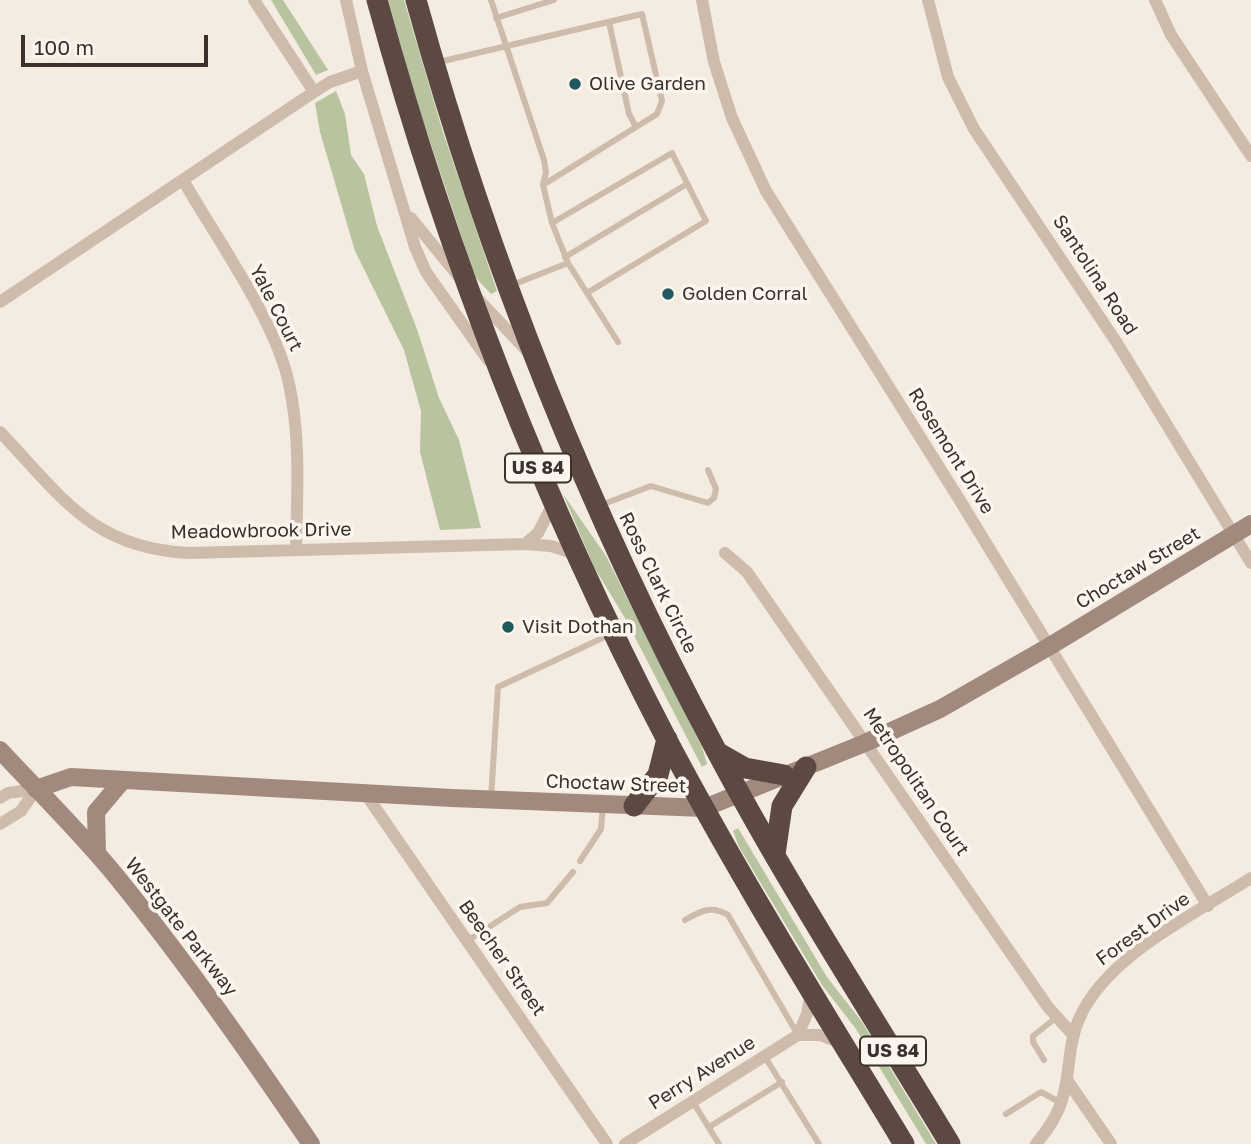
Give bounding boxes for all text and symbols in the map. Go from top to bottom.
scale bar [24,21,212,65]
text: 100 m [34,34,94,60]
place label: Olive Garden [589,73,706,95]
marker: Olive Garden [567,76,583,92]
street label: Santolina Road [1048,211,1142,339]
street label: Yale Court [244,261,308,355]
place label: Golden Corral [682,283,808,305]
marker: Golden Corral [660,286,676,302]
street label: Rosemont Drive [903,384,999,518]
road number: US 84 [505,454,571,482]
street label: Ross Clark Circle [614,509,702,657]
street label: Meadowbrook Drive [170,518,352,544]
street label: Choctaw Street [1072,522,1204,614]
place label: Visit Dothan [522,616,634,638]
marker: Visit Dothan [500,619,516,635]
street label: Metropolitan Court [858,704,974,860]
street label: Choctaw Street [545,770,687,798]
street label: Westgate Parkway [120,853,242,1001]
street label: Forest Drive [1092,887,1194,971]
street label: Beecher Street [454,896,550,1020]
street label: Perry Avenue [645,1031,759,1115]
road number: US 84 [860,1036,926,1066]

